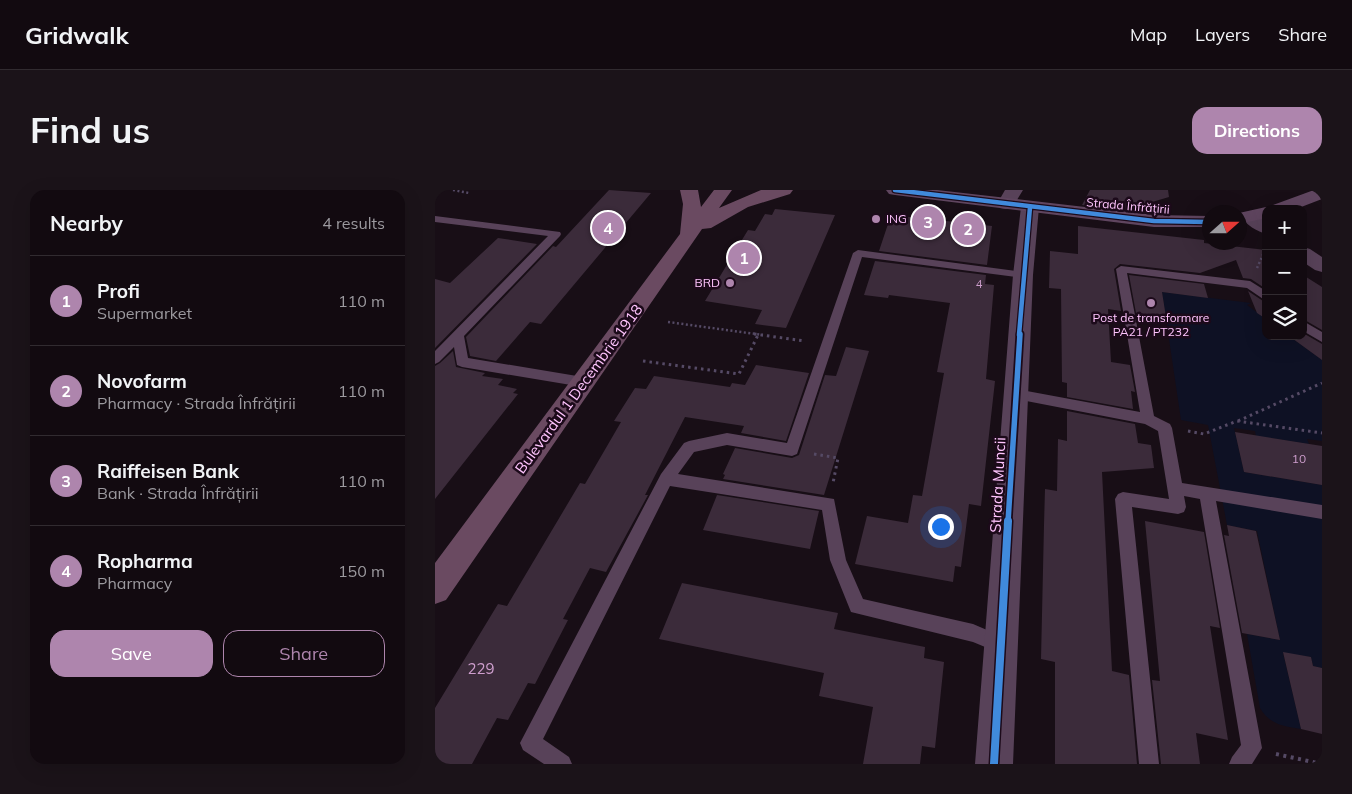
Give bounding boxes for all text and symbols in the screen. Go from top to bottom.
text: Gridwalk [25,20,129,50]
text: Map [1130,23,1167,46]
text: Layers [1195,23,1250,46]
text: Share [1278,23,1327,46]
button: Directions [1192,107,1322,154]
text: Find us [30,108,150,152]
street label: Strada Înfrățirii [1086,194,1170,218]
pin: 3 [912,203,944,241]
north arrow [1202,205,1247,250]
map controls [1262,205,1307,340]
button: + [1262,205,1307,250]
pin: 4 [592,209,624,247]
text: Nearby [50,210,123,236]
pin: 2 [952,210,984,248]
place label: ING [886,211,907,226]
text: 4 results [322,213,385,233]
marker: ING [870,213,882,225]
pin: 1 [728,239,760,277]
button: − [1262,250,1307,295]
place label: BRD [695,275,720,290]
marker: BRD [724,277,736,289]
house number: 4 [976,277,983,291]
text: Profi [97,279,140,303]
text: 1 [61,291,71,311]
text: 110 m [338,291,385,311]
button: layers [1262,295,1307,340]
marker: Post de transformare PA21 / PT232 [1145,297,1157,309]
street label: Bulevardul 1 Decembrie 1918 [511,300,646,477]
text: Supermarket [97,303,192,323]
place label: Post de transformare PA21 / PT232 [1093,310,1209,339]
text: Novofarm [97,369,187,393]
text: 2 [61,381,71,401]
text: 110 m [338,381,385,401]
text: Pharmacy · Strada Înfrățirii [97,393,296,413]
street label: Strada Muncii [986,437,1009,533]
house number: 10 [1292,451,1306,466]
text: Raiffeisen Bank [97,459,239,483]
text: 3 [61,471,71,491]
text: 110 m [338,471,385,491]
text: Bank · Strada Înfrățirii [97,483,259,503]
your location [928,514,954,540]
text: Ropharma [97,549,193,573]
text: 4 [61,561,71,581]
text: 150 m [338,561,385,581]
text: Pharmacy [97,573,172,593]
button: Save [50,630,213,677]
button: Share [223,630,385,677]
house number: 229 [467,659,495,678]

